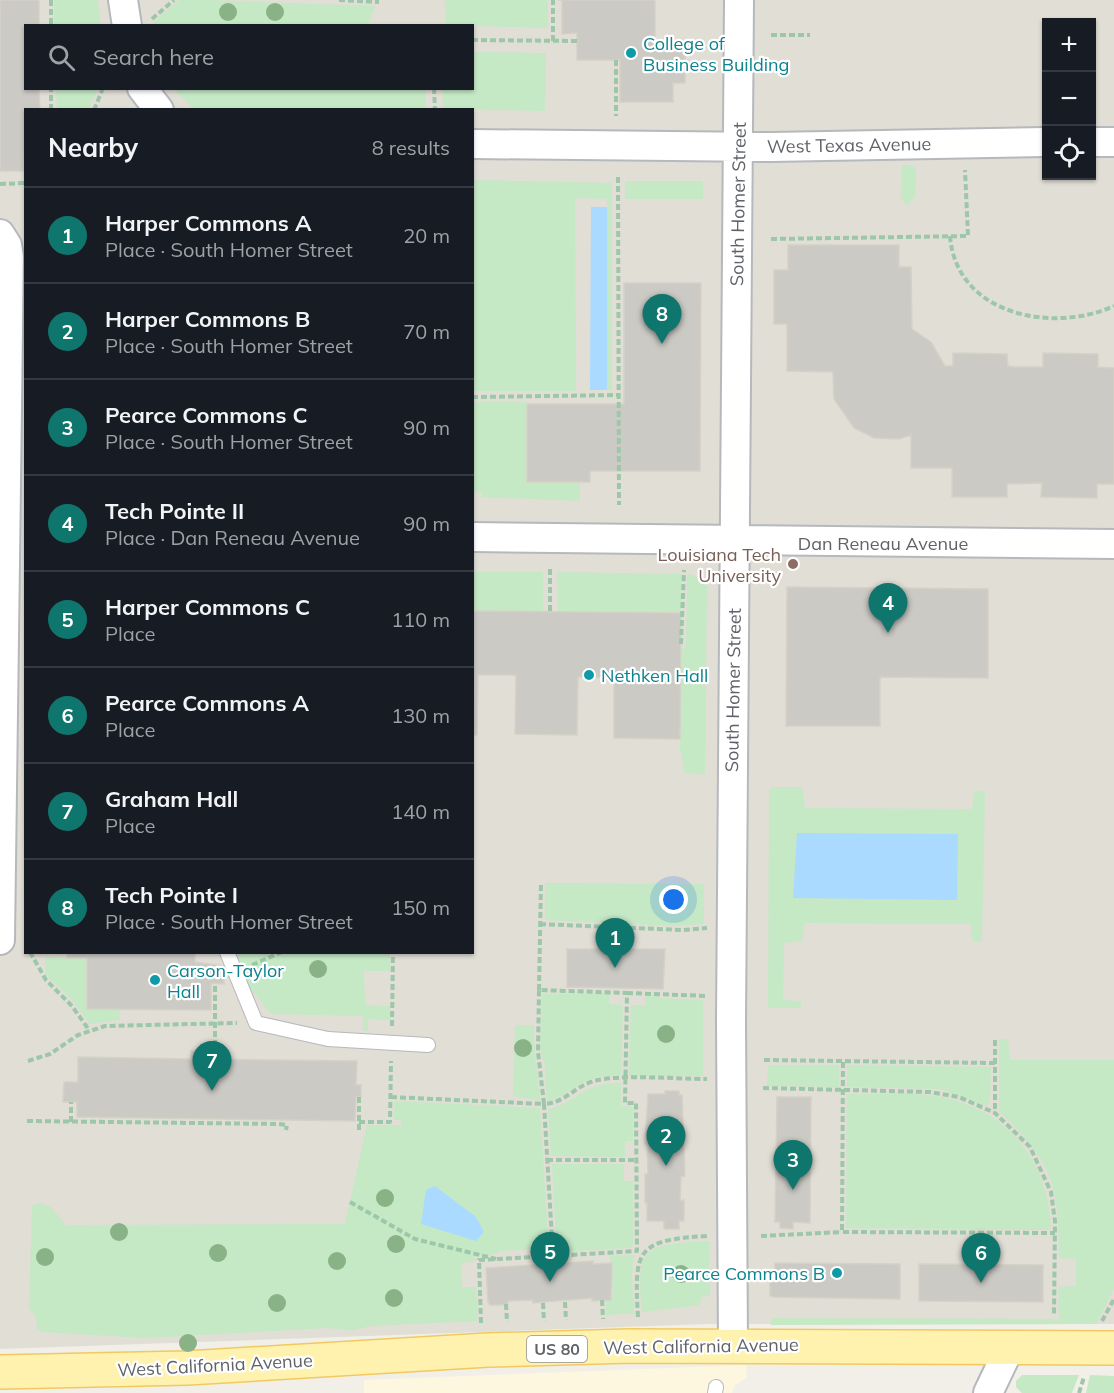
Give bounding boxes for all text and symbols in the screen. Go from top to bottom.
map controls [1042,18,1096,180]
button: + [1042,18,1096,72]
search box [24,24,474,90]
place label: College of Business Building [643,32,789,76]
icon: search [45,41,78,74]
text: Search here [93,43,214,71]
marker: College of Business Building [624,46,638,60]
button: − [1042,72,1096,126]
street label: South Homer Street [725,122,751,286]
button: locate [1042,126,1096,180]
text: Nearby [48,131,138,164]
street label: West Texas Avenue [767,132,931,158]
text: 8 results [372,135,450,160]
text: Harper Commons A [105,209,311,237]
text: 1 [62,223,74,248]
text: 20 m [403,223,450,248]
text: Place · South Homer Street [105,237,353,262]
pin: 8 [642,294,682,344]
text: Harper Commons B [105,305,310,333]
text: 2 [62,319,74,344]
text: 70 m [403,319,450,344]
text: Place · South Homer Street [105,333,353,358]
text: Pearce Commons C [105,401,308,429]
text: 3 [62,415,74,440]
text: 90 m [403,415,450,440]
text: Place · South Homer Street [105,429,353,454]
text: Tech Pointe II [105,497,244,525]
text: 4 [62,511,74,536]
text: 90 m [403,511,450,536]
text: Place · Dan Reneau Avenue [105,525,360,550]
street label: Dan Reneau Avenue [798,532,968,555]
place label: Louisiana Tech University [658,543,781,587]
marker: Louisiana Tech University [786,557,800,571]
pin: 4 [868,584,908,633]
text: Harper Commons C [105,593,310,621]
text: 5 [62,607,74,632]
text: 110 m [391,607,450,632]
street label: South Homer Street [720,608,746,772]
text: Place [105,621,155,646]
place label: Nethken Hall [601,664,708,687]
marker: Nethken Hall [582,668,596,682]
text: Pearce Commons A [105,689,309,717]
text: 6 [62,703,74,728]
text: 130 m [391,703,450,728]
text: Place [105,717,155,742]
text: Graham Hall [105,785,238,813]
text: 7 [62,799,74,824]
text: 140 m [391,799,450,824]
text: Place [105,813,155,838]
text: Tech Pointe I [105,881,238,909]
your location [659,885,688,914]
text: 8 [62,895,74,920]
text: 150 m [391,895,450,920]
text: Place · South Homer Street [105,909,353,934]
pin: 1 [596,918,634,968]
place label: Carson-Taylor Hall [167,959,284,1003]
marker: Carson-Taylor Hall [148,973,162,987]
pin: 7 [192,1042,232,1091]
pin: 2 [646,1116,686,1166]
pin: 3 [774,1140,812,1190]
pin: 5 [530,1232,570,1282]
pin: 6 [962,1234,1000,1283]
place label: Pearce Commons B [663,1262,825,1285]
marker: Pearce Commons B [830,1266,844,1280]
street label: West California Avenue [603,1333,799,1359]
road number: US 80 [527,1336,587,1362]
street label: West California Avenue [117,1348,313,1382]

